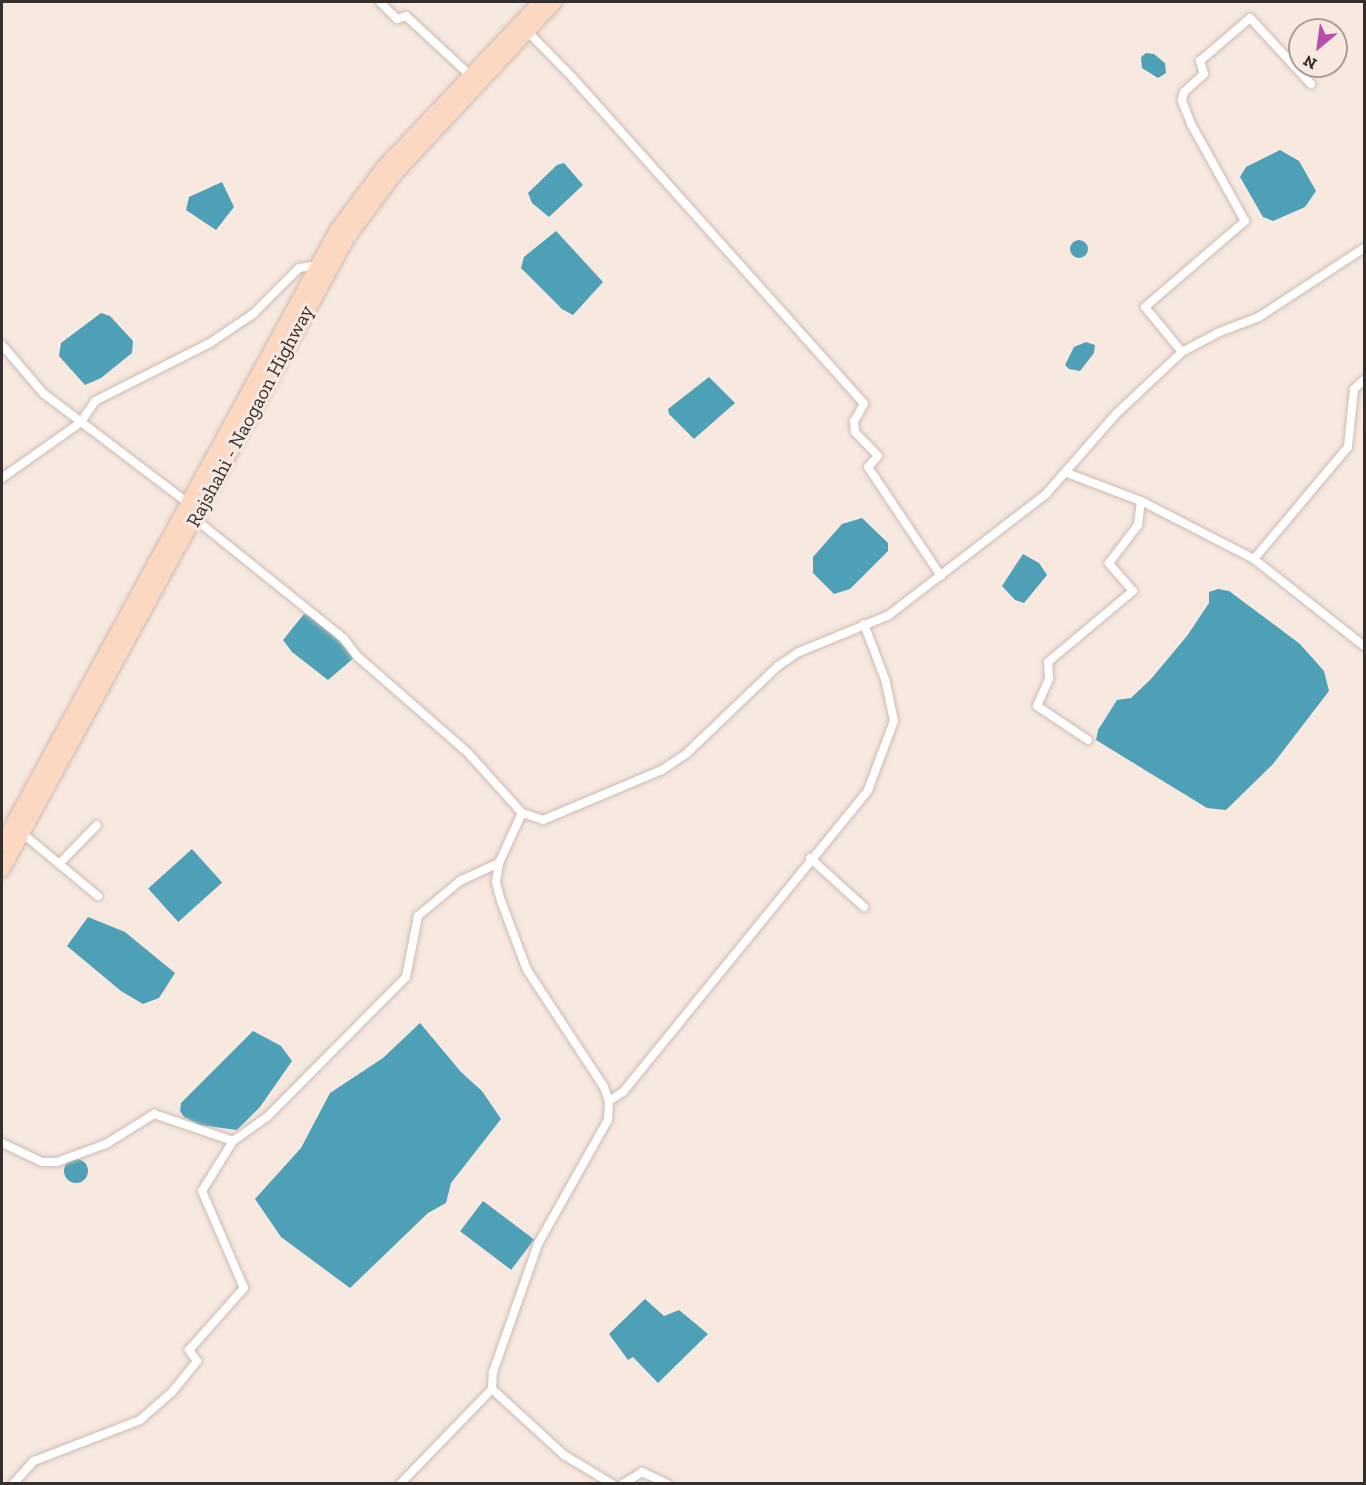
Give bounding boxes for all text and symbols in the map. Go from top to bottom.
north arrow [1288,18,1348,78]
text: N [1300,51,1320,74]
street label: Rajshahi - Naogaon Highway [181,301,319,531]

